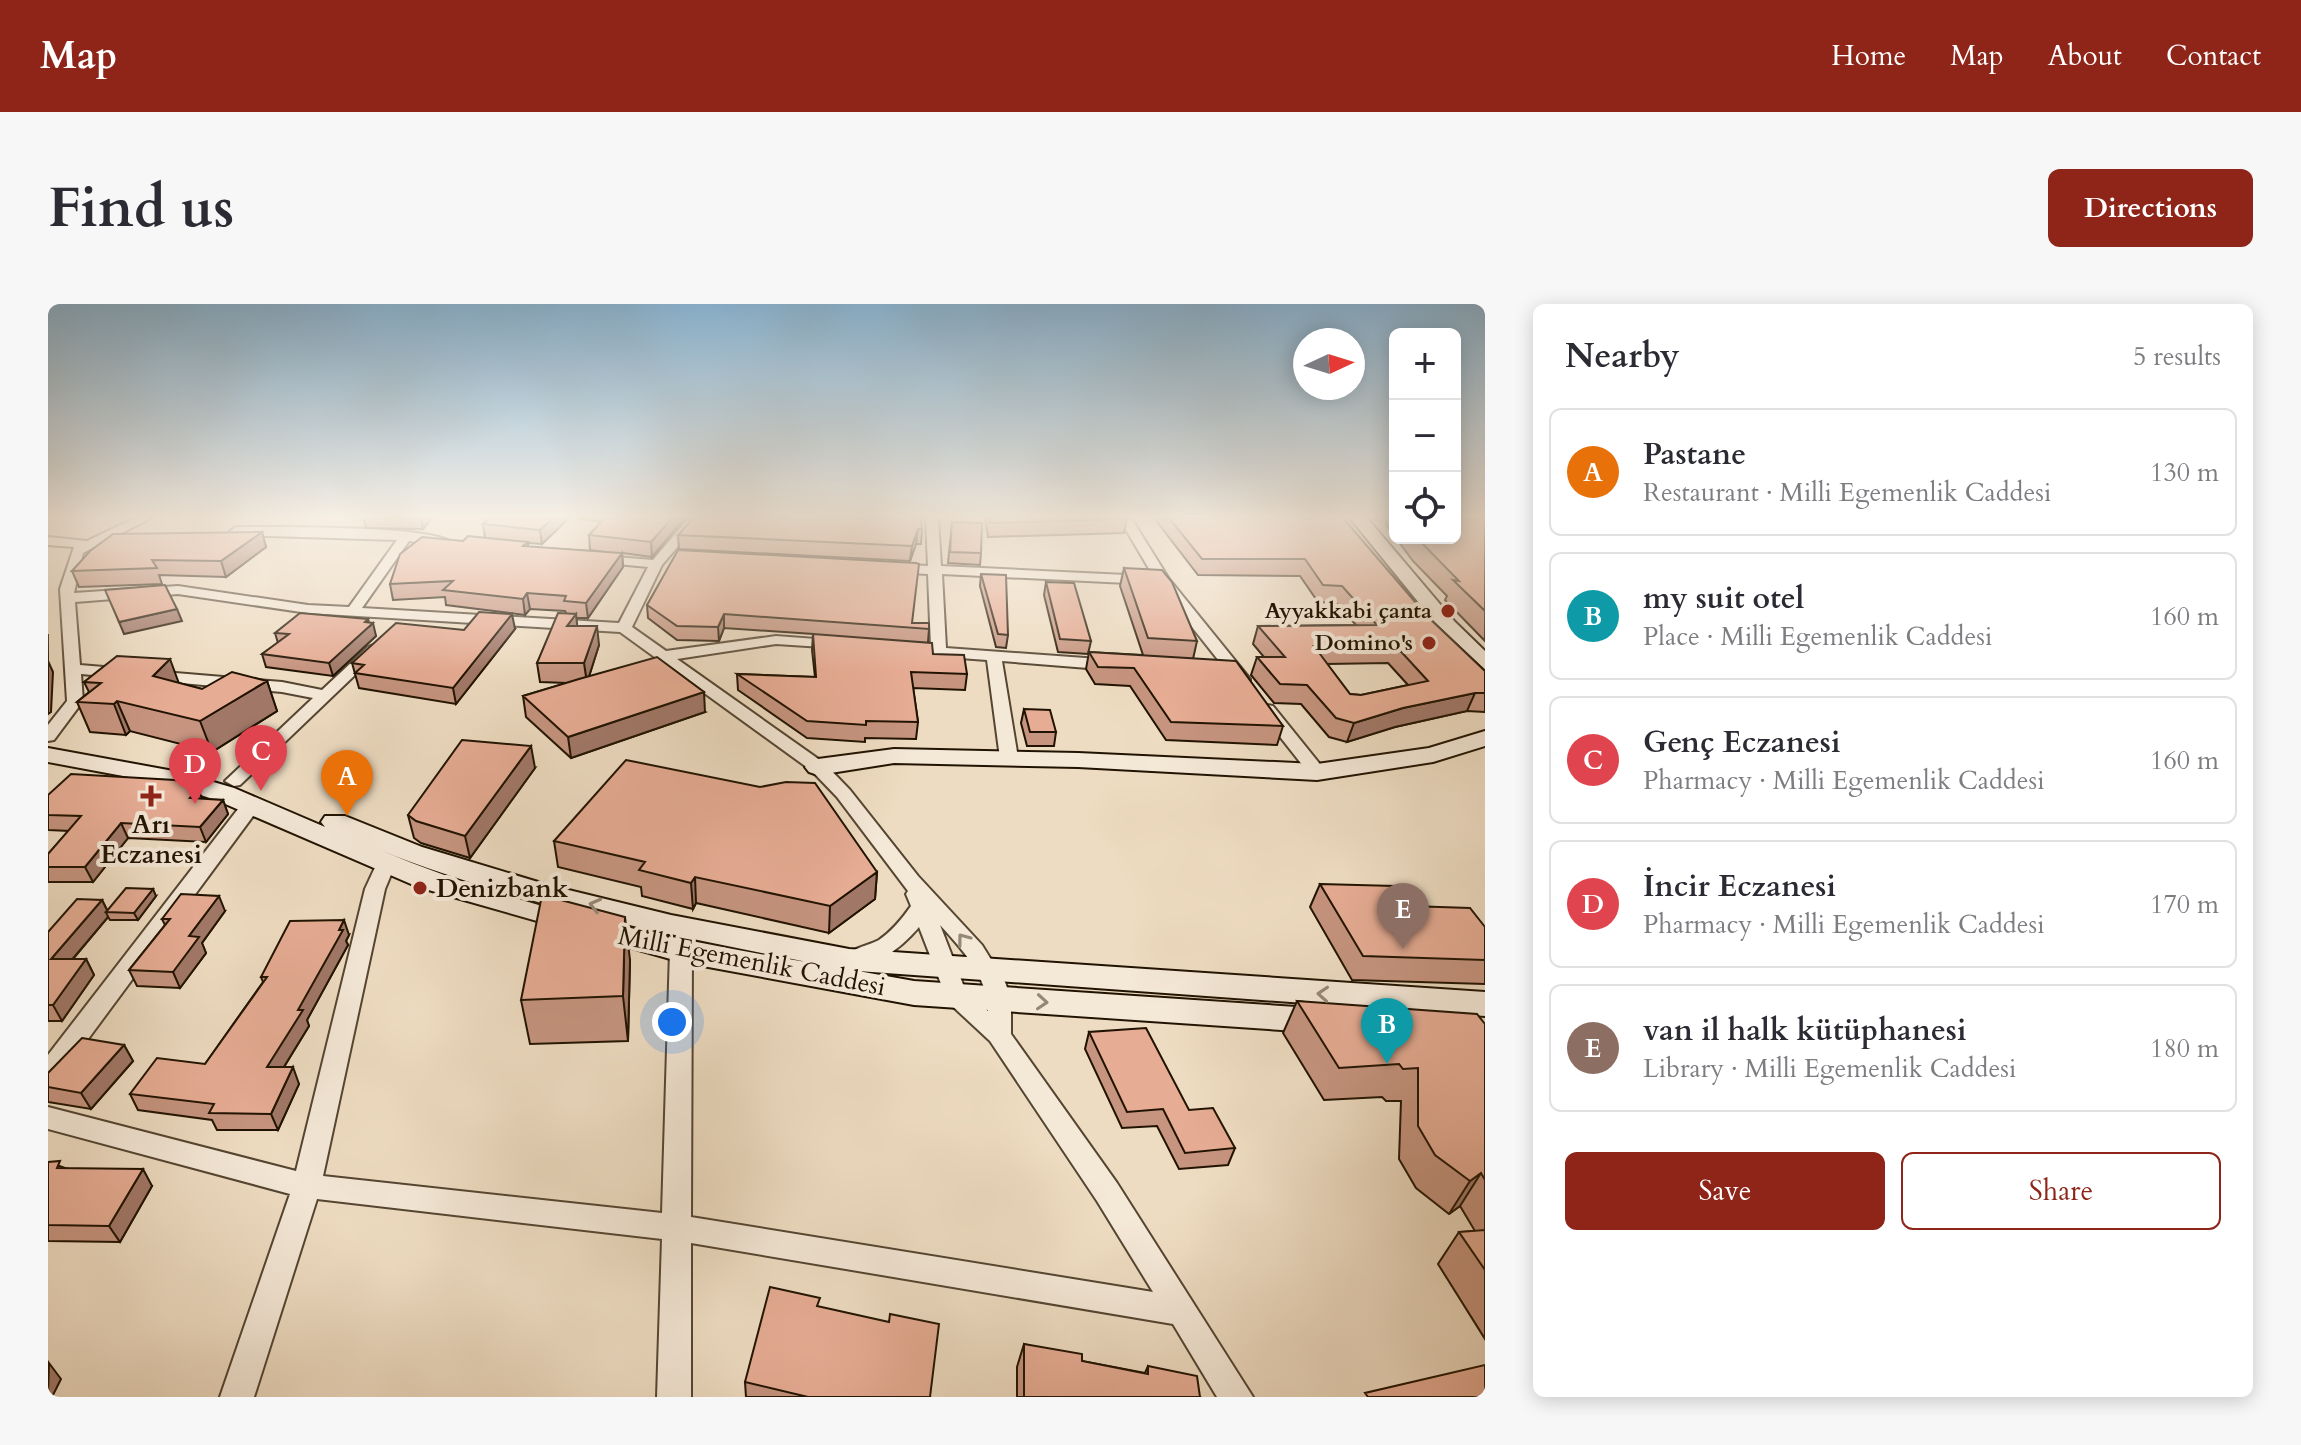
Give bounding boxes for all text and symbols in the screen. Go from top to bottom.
text: Map [40,30,117,82]
text: Home [1831,37,1906,75]
text: Map [1950,37,2004,75]
text: About [2048,37,2122,75]
text: Contact [2166,37,2261,75]
button: Directions [2048,169,2253,247]
text: Find us [48,171,234,246]
north arrow [1293,328,1365,400]
map controls [1389,328,1461,544]
button: + [1389,328,1461,400]
text: Nearby [1565,333,1680,379]
text: 5 results [2133,339,2221,374]
button: − [1389,400,1461,472]
text: Pastane [1643,434,1746,475]
text: A [1583,455,1603,490]
text: 130 m [2150,455,2219,490]
button: locate [1389,472,1461,544]
text: Restaurant · Milli Egemenlik Caddesi [1643,475,2051,510]
text: my suit otel [1643,578,1804,619]
place label: Ayyakkabi çanta [1265,596,1432,626]
text: B [1584,599,1602,634]
text: 160 m [2150,599,2219,634]
marker: Ayyakkabi çanta [1439,602,1457,620]
text: Place · Milli Egemenlik Caddesi [1643,619,1992,654]
place label: Domino's [1315,628,1413,658]
marker: Domino's [1420,634,1438,652]
text: Genç Eczanesi [1643,722,1840,763]
pin: C [235,725,287,791]
pin: D [169,738,221,804]
text: C [1583,743,1603,778]
text: 160 m [2150,743,2219,778]
pin: A [321,750,373,816]
text: Pharmacy · Milli Egemenlik Caddesi [1643,763,2045,798]
marker: Arı Eczanesi [142,787,160,805]
place label: Arı Eczanesi [100,807,202,872]
text: İncir Eczanesi [1643,866,1836,907]
place label: Denizbank [436,871,569,906]
marker: Denizbank [411,879,429,897]
pin: E [1377,883,1429,949]
text: D [1582,887,1604,922]
text: 170 m [2150,887,2219,922]
one-way arrow [588,898,602,915]
text: Pharmacy · Milli Egemenlik Caddesi [1643,907,2045,942]
street label: Milli Egemenlik Caddesi [615,918,889,1004]
one-way arrow [959,934,973,948]
one-way arrow [1316,986,1329,1003]
one-way arrow [1036,993,1049,1010]
pin: B [1361,998,1413,1064]
your location [652,1002,692,1042]
text: van il halk kütüphanesi [1643,1010,1967,1051]
text: E [1585,1031,1601,1066]
text: 180 m [2150,1031,2219,1066]
text: Library · Milli Egemenlik Caddesi [1643,1051,2016,1086]
button: Save [1565,1152,1885,1230]
button: Share [1901,1152,2221,1230]

